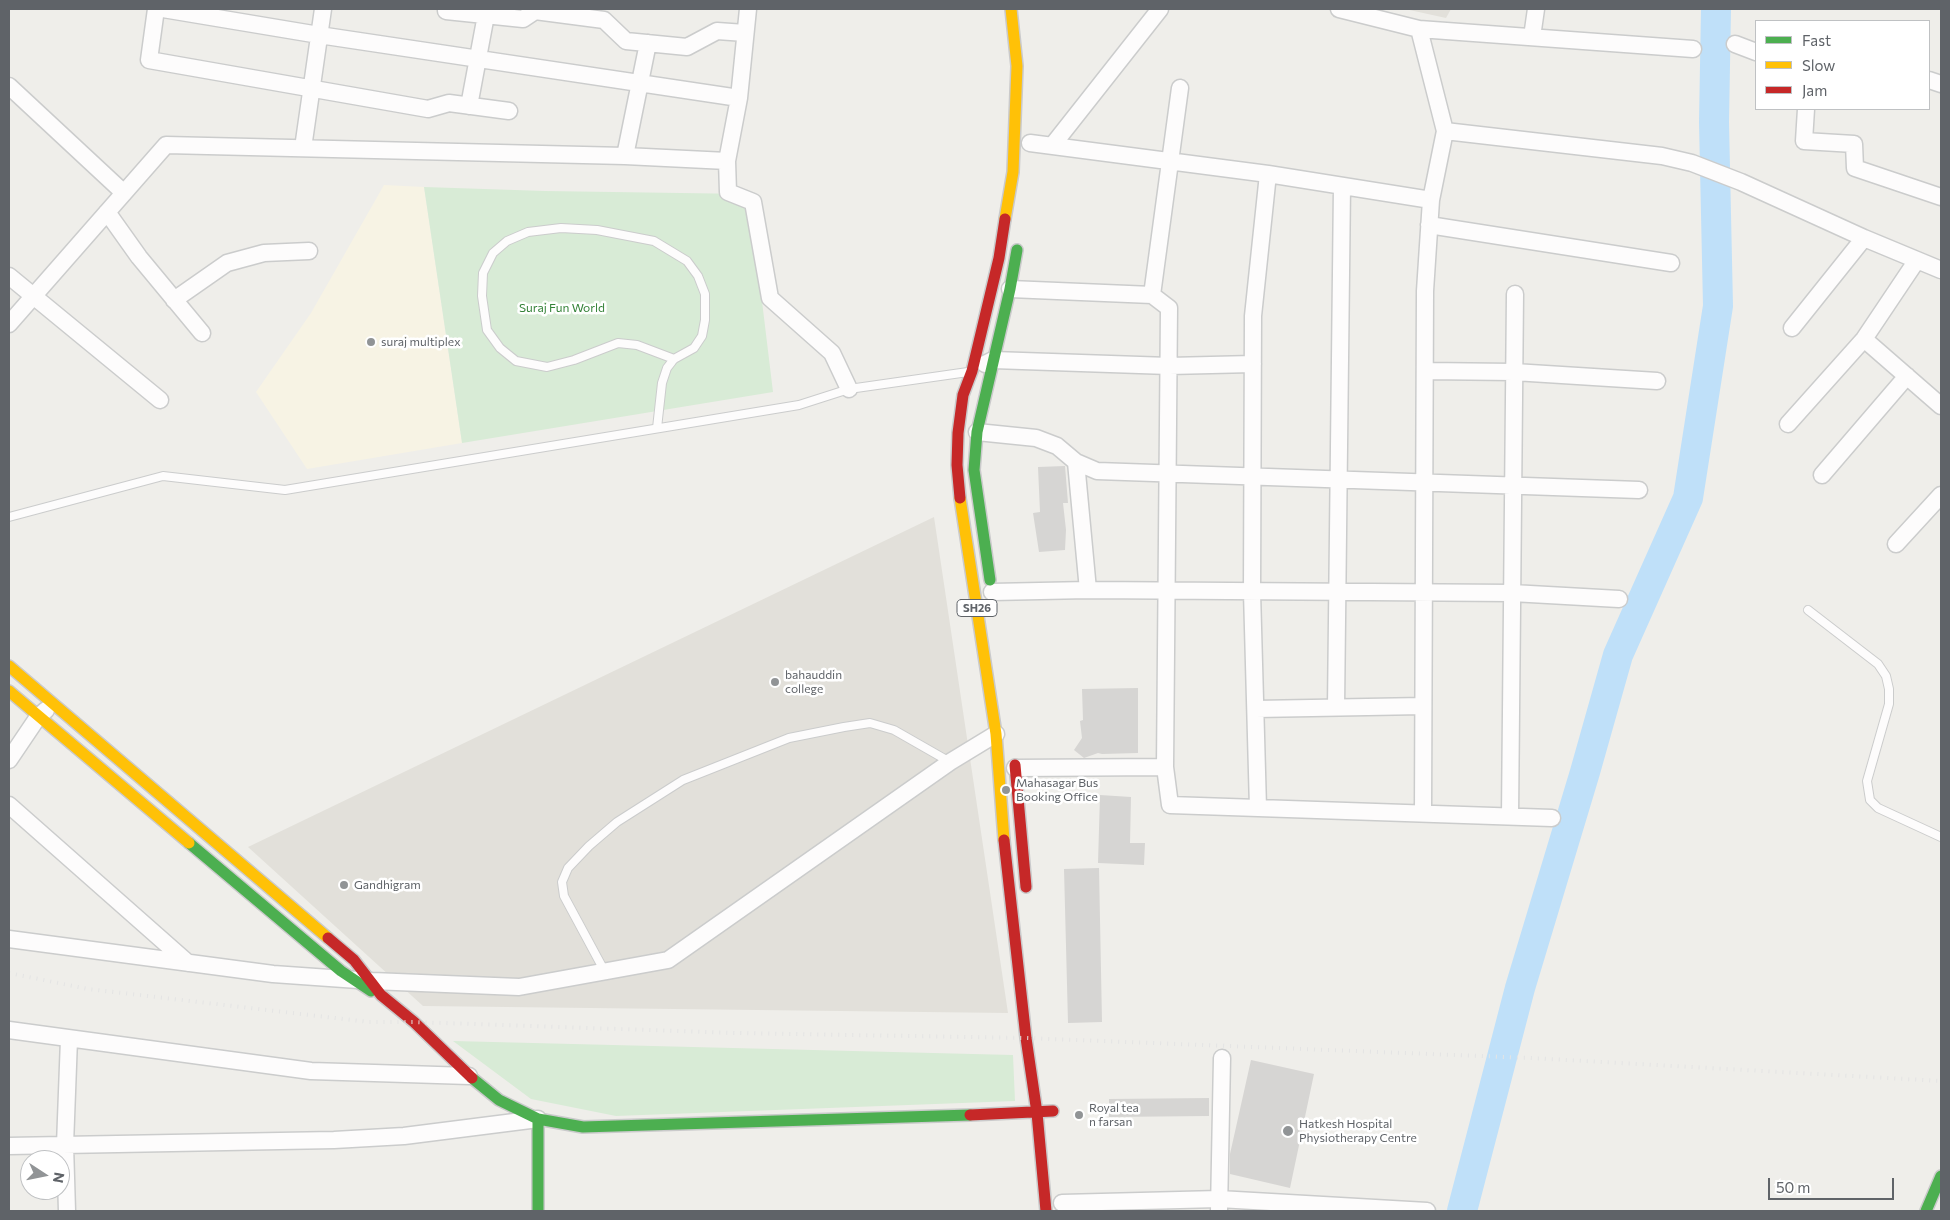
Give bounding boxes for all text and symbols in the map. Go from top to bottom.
legend [1755,20,1930,110]
text: Fast [1802,31,1831,49]
text: Slow [1802,56,1835,74]
text: Jam [1802,81,1827,99]
park label: Suraj Fun World [519,301,605,315]
place label: suraj multiplex [381,335,461,349]
marker: suraj multiplex [365,336,377,348]
road number: SH26 [957,600,997,616]
place label: bahauddin college [785,668,842,696]
marker: bahauddin college [769,676,781,688]
place label: Mahasagar Bus Booking Office [1016,776,1098,804]
marker: Mahasagar Bus Booking Office [1000,784,1012,796]
place label: Gandhigram [354,878,421,892]
marker: Gandhigram [338,879,350,891]
place label: Royal tea n farsan [1089,1101,1139,1129]
marker: Royal tea n farsan [1073,1109,1085,1121]
place label: Hatkesh Hospital Physiotherapy Centre [1299,1117,1417,1145]
marker: Hatkesh Hospital Physiotherapy Centre [1281,1124,1295,1138]
north arrow [20,1150,70,1200]
scale bar [1770,1168,1896,1200]
text: N [50,1171,69,1185]
text: 50 m [1776,1178,1810,1196]

